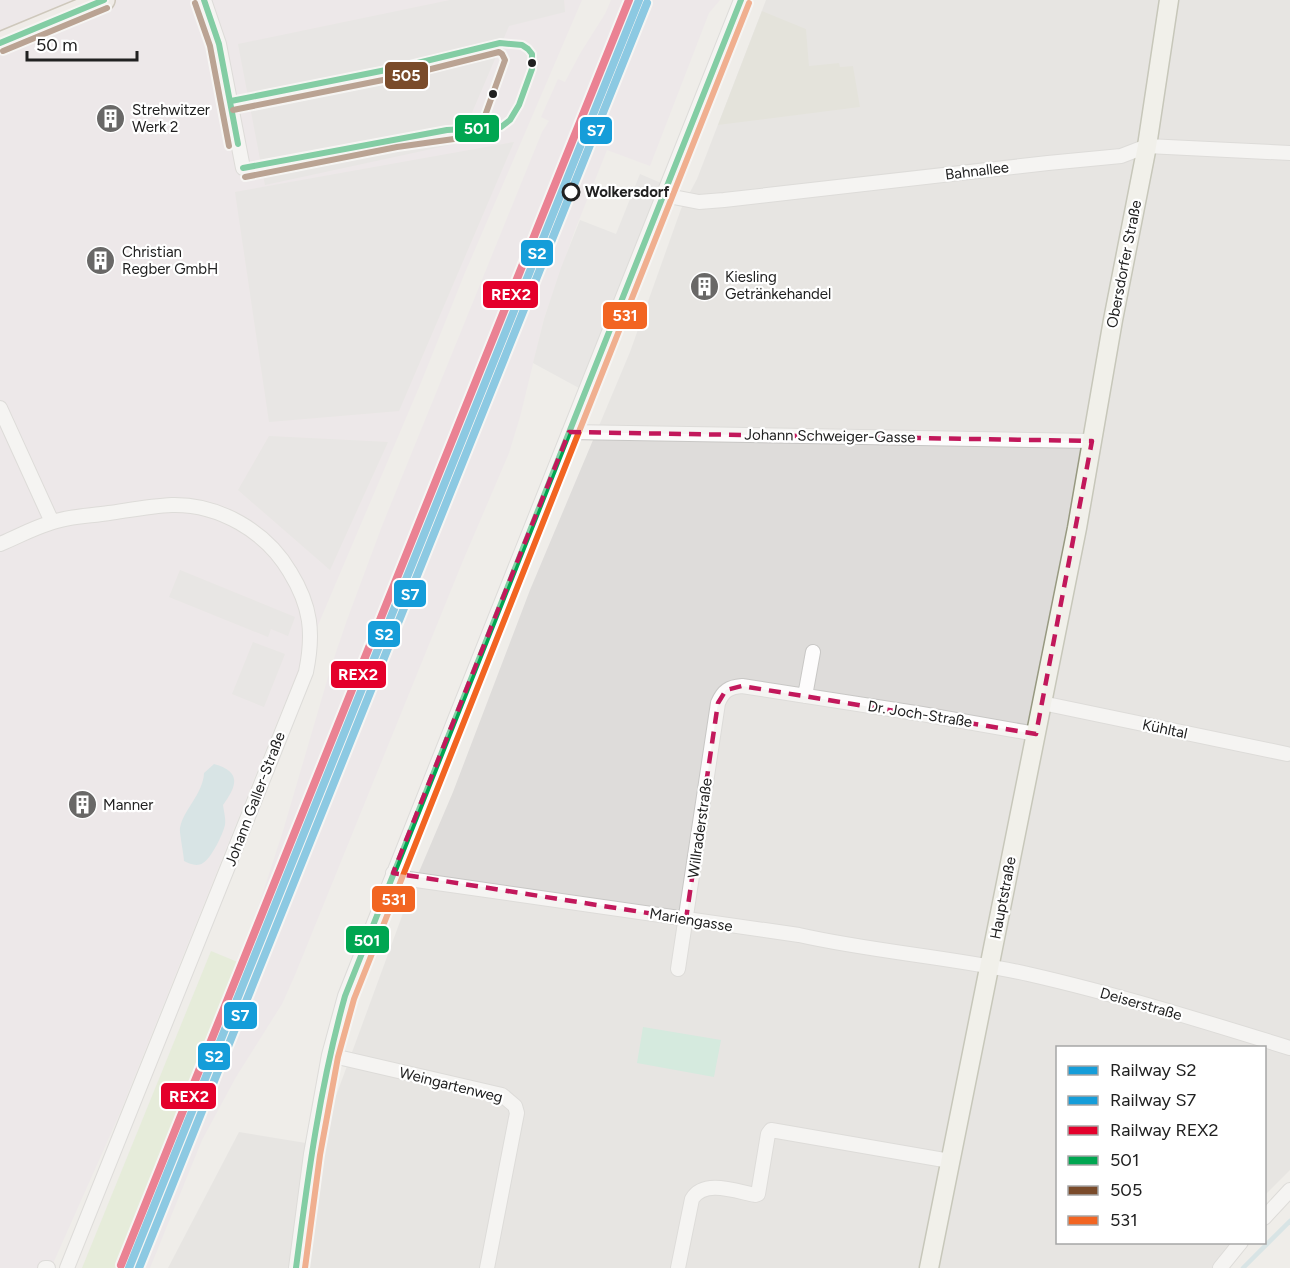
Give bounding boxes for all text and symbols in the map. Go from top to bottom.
scale bar [27,24,136,62]
text: 50 m [36,34,78,56]
unlabelled marker [526,57,538,69]
line badge: 505 [384,61,429,90]
text: 505 [392,66,420,85]
unlabelled marker [487,88,499,100]
place label: Strehwitzer Werk 2 [132,101,210,136]
building icon: Strehwitzer Werk 2 [95,103,127,135]
line badge: 501 [454,114,500,143]
line badge: S7 [579,116,613,145]
text: 501 [464,119,490,138]
text: S7 [587,121,605,140]
street label: Bahnallee [944,158,1010,184]
marker: Wolkersdorf [562,183,580,201]
place label: Wolkersdorf [585,183,670,201]
street label: Obersdorfer Straße [1103,198,1145,330]
line badge: S2 [520,239,554,267]
place label: Christian Regber GmbH [122,243,218,278]
text: S2 [528,244,546,263]
building icon: Christian Regber GmbH [85,245,117,277]
place label: Kiesling Getränkehandel [725,268,831,303]
building icon: Kiesling Getränkehandel [688,270,720,302]
line badge: REX2 [482,280,539,309]
text: REX2 [491,285,531,304]
line badge: 531 [602,301,648,330]
text: 531 [613,306,637,325]
street label: Johann Schweiger-Gasse [744,426,916,446]
line badge: S7 [393,579,427,608]
text: S7 [401,585,419,604]
line badge: S2 [367,620,401,648]
text: S2 [375,625,393,644]
line badge: REX2 [330,660,387,689]
text: REX2 [338,665,378,684]
street label: Dr. Joch-Straße [866,697,974,731]
street label: Kühltal [1141,715,1189,743]
street label: Johann Galler-Straße [221,729,289,869]
street label: Willraderstraße [684,777,716,879]
building icon: Manner [66,789,98,821]
place label: Manner [103,796,153,814]
street label: Hauptstraße [986,855,1020,941]
line badge: 531 [371,885,416,913]
text: 531 [382,890,406,909]
street label: Mariengasse [648,905,734,935]
line badge: 501 [345,925,390,954]
text: 501 [354,931,380,950]
street label: Deiserstraße [1098,984,1184,1024]
line badge: S7 [223,1001,258,1030]
text: S7 [231,1006,249,1025]
line badge: S2 [197,1042,231,1071]
legend [1056,1046,1266,1244]
text: S2 [205,1047,223,1066]
text: Railway S2 [1110,1059,1197,1081]
street label: Weingartenweg [397,1063,505,1107]
line badge: REX2 [160,1082,217,1110]
text: REX2 [169,1087,209,1106]
text: Railway S7 [1110,1089,1196,1111]
text: Railway REX2 [1110,1119,1218,1141]
text: 501 [1110,1149,1139,1171]
text: 505 [1110,1179,1142,1201]
text: 531 [1110,1209,1138,1231]

